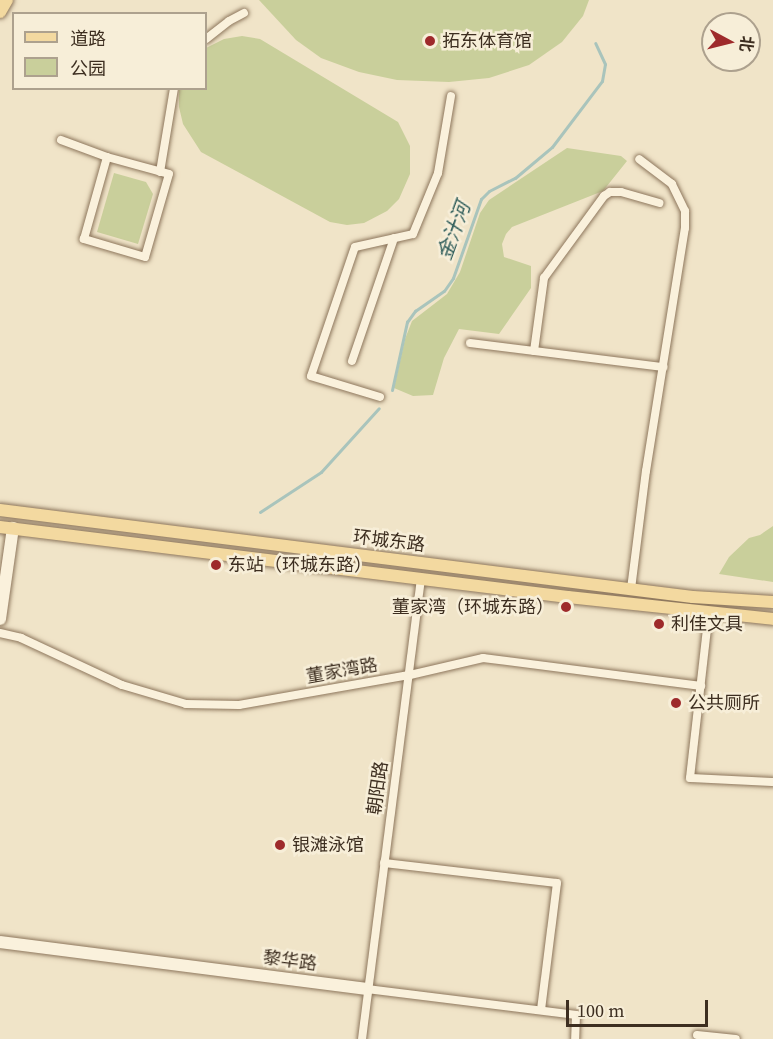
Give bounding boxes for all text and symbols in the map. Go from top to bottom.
legend [12,12,207,90]
north arrow [701,12,761,72]
text: 道路 [70,26,106,51]
place label: 拓东体育馆 [442,30,532,52]
marker: 拓东体育馆 [423,34,437,48]
text: 北 [735,35,759,53]
text: 公园 [70,56,106,81]
water label: 金汁河 [432,199,476,263]
street label: 环城东路 [352,526,426,556]
place label: 东站（环城东路） [228,554,372,576]
marker: 东站（环城东路） [209,558,223,572]
place label: 董家湾（环城东路） [392,596,554,618]
marker: 董家湾（环城东路） [559,600,573,614]
place label: 利佳文具 [671,613,743,635]
marker: 利佳文具 [652,617,666,631]
street label: 董家湾路 [305,654,379,688]
place label: 公共厕所 [688,692,760,714]
marker: 公共厕所 [669,696,683,710]
street label: 朝阳路 [364,760,392,816]
place label: 银滩泳馆 [292,834,364,856]
marker: 银滩泳馆 [273,838,287,852]
street label: 黎华路 [262,947,318,975]
scale bar [569,988,712,1026]
text: 100 m [577,998,624,1023]

